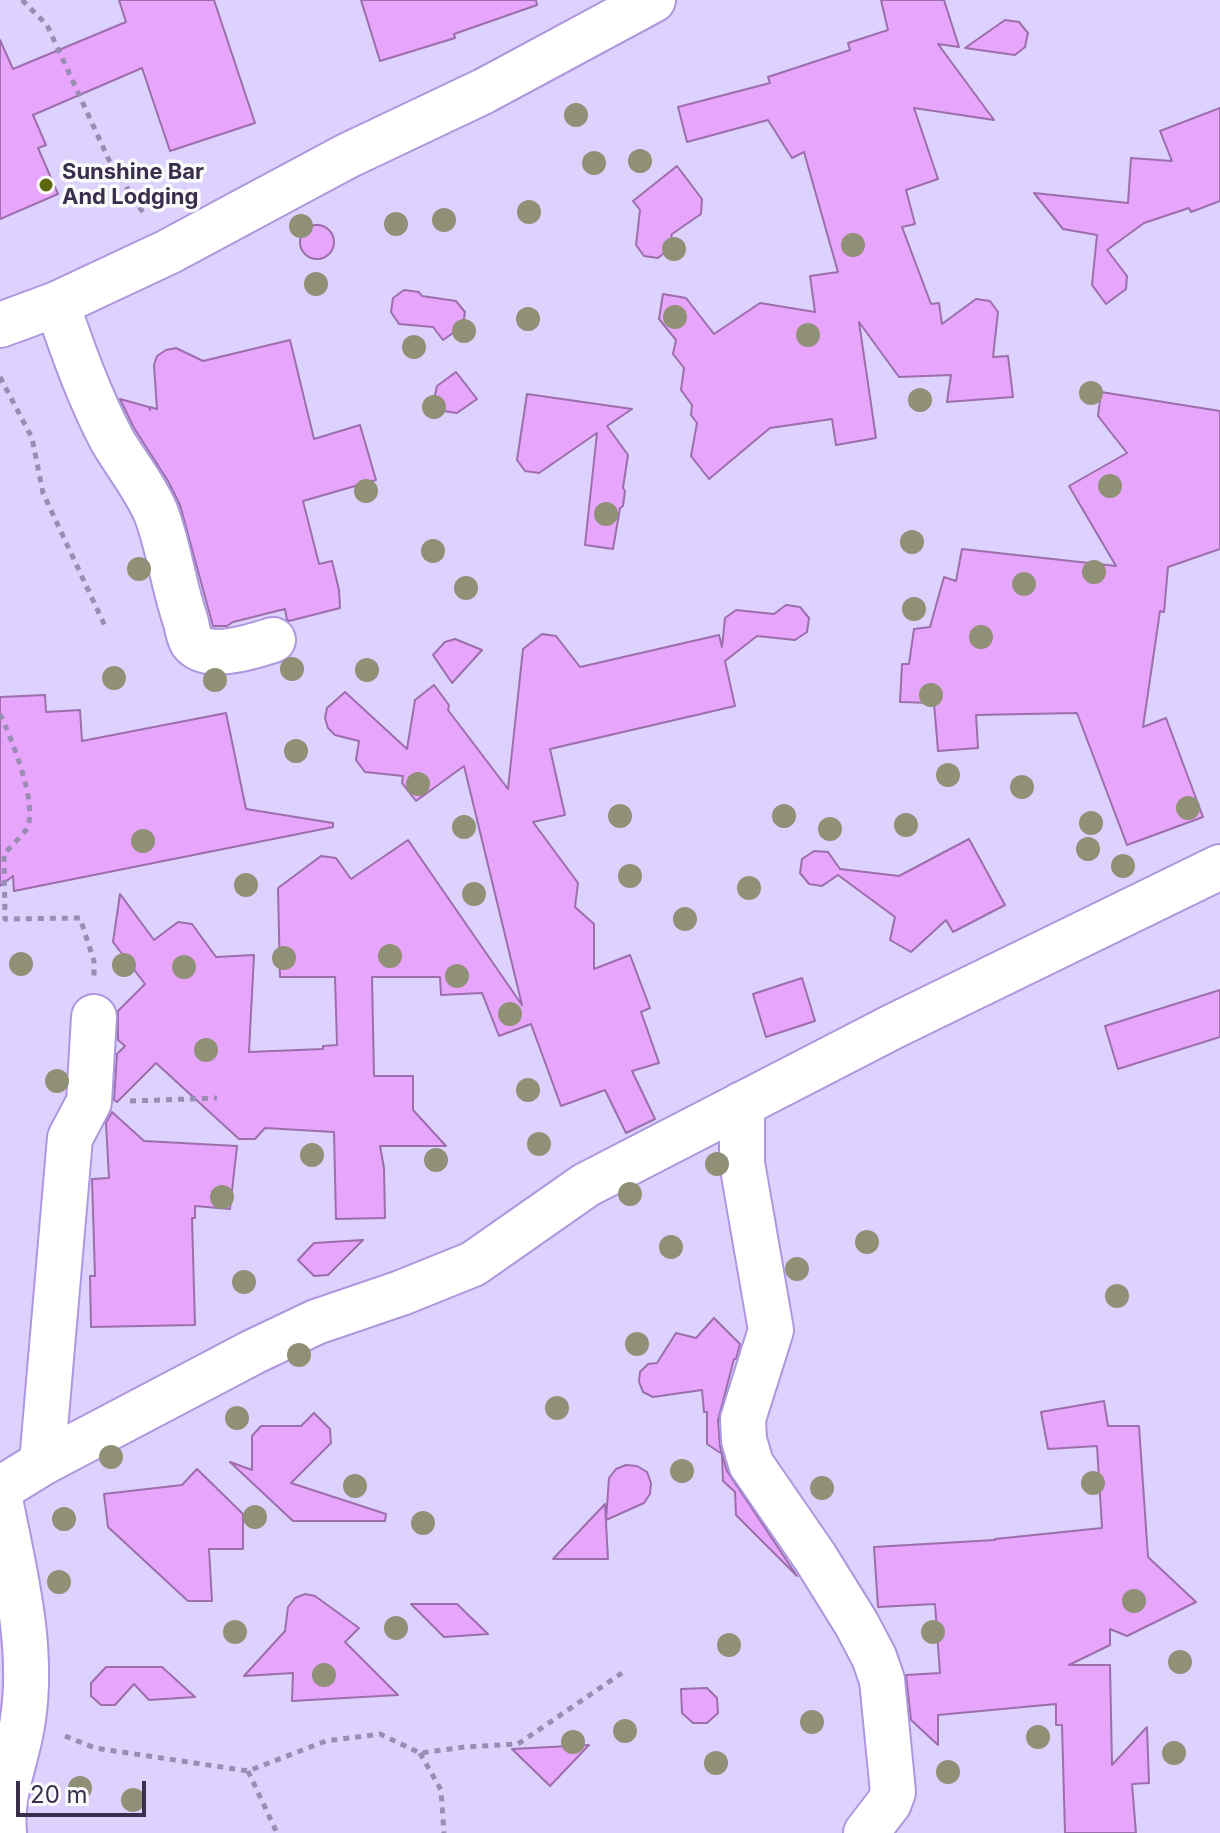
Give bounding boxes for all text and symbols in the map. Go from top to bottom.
place label: Sunshine Bar And Lodging [62,159,204,210]
marker: Sunshine Bar And Lodging [37,176,55,194]
scale bar [20,1765,150,1815]
text: 20 m [30,1780,88,1809]

